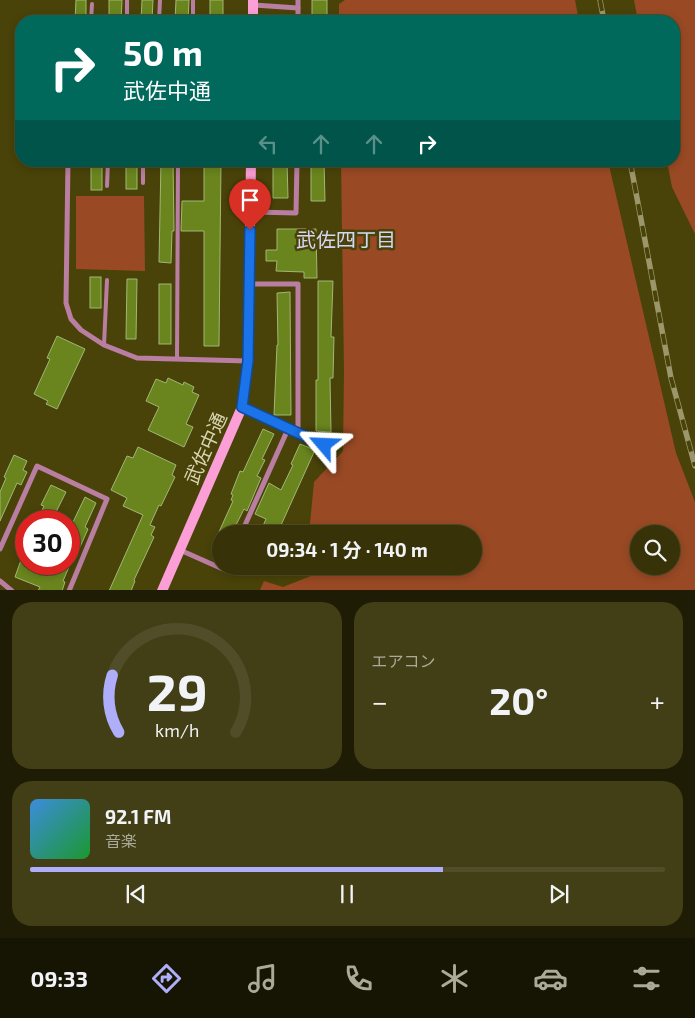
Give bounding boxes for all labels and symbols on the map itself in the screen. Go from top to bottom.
pin [229,179,271,230]
district label: 武佐四丁目 [296,227,396,251]
street label: 武佐中通 [179,409,231,487]
position arrow [297,418,349,470]
speed limit sign: 30 [15,510,80,575]

